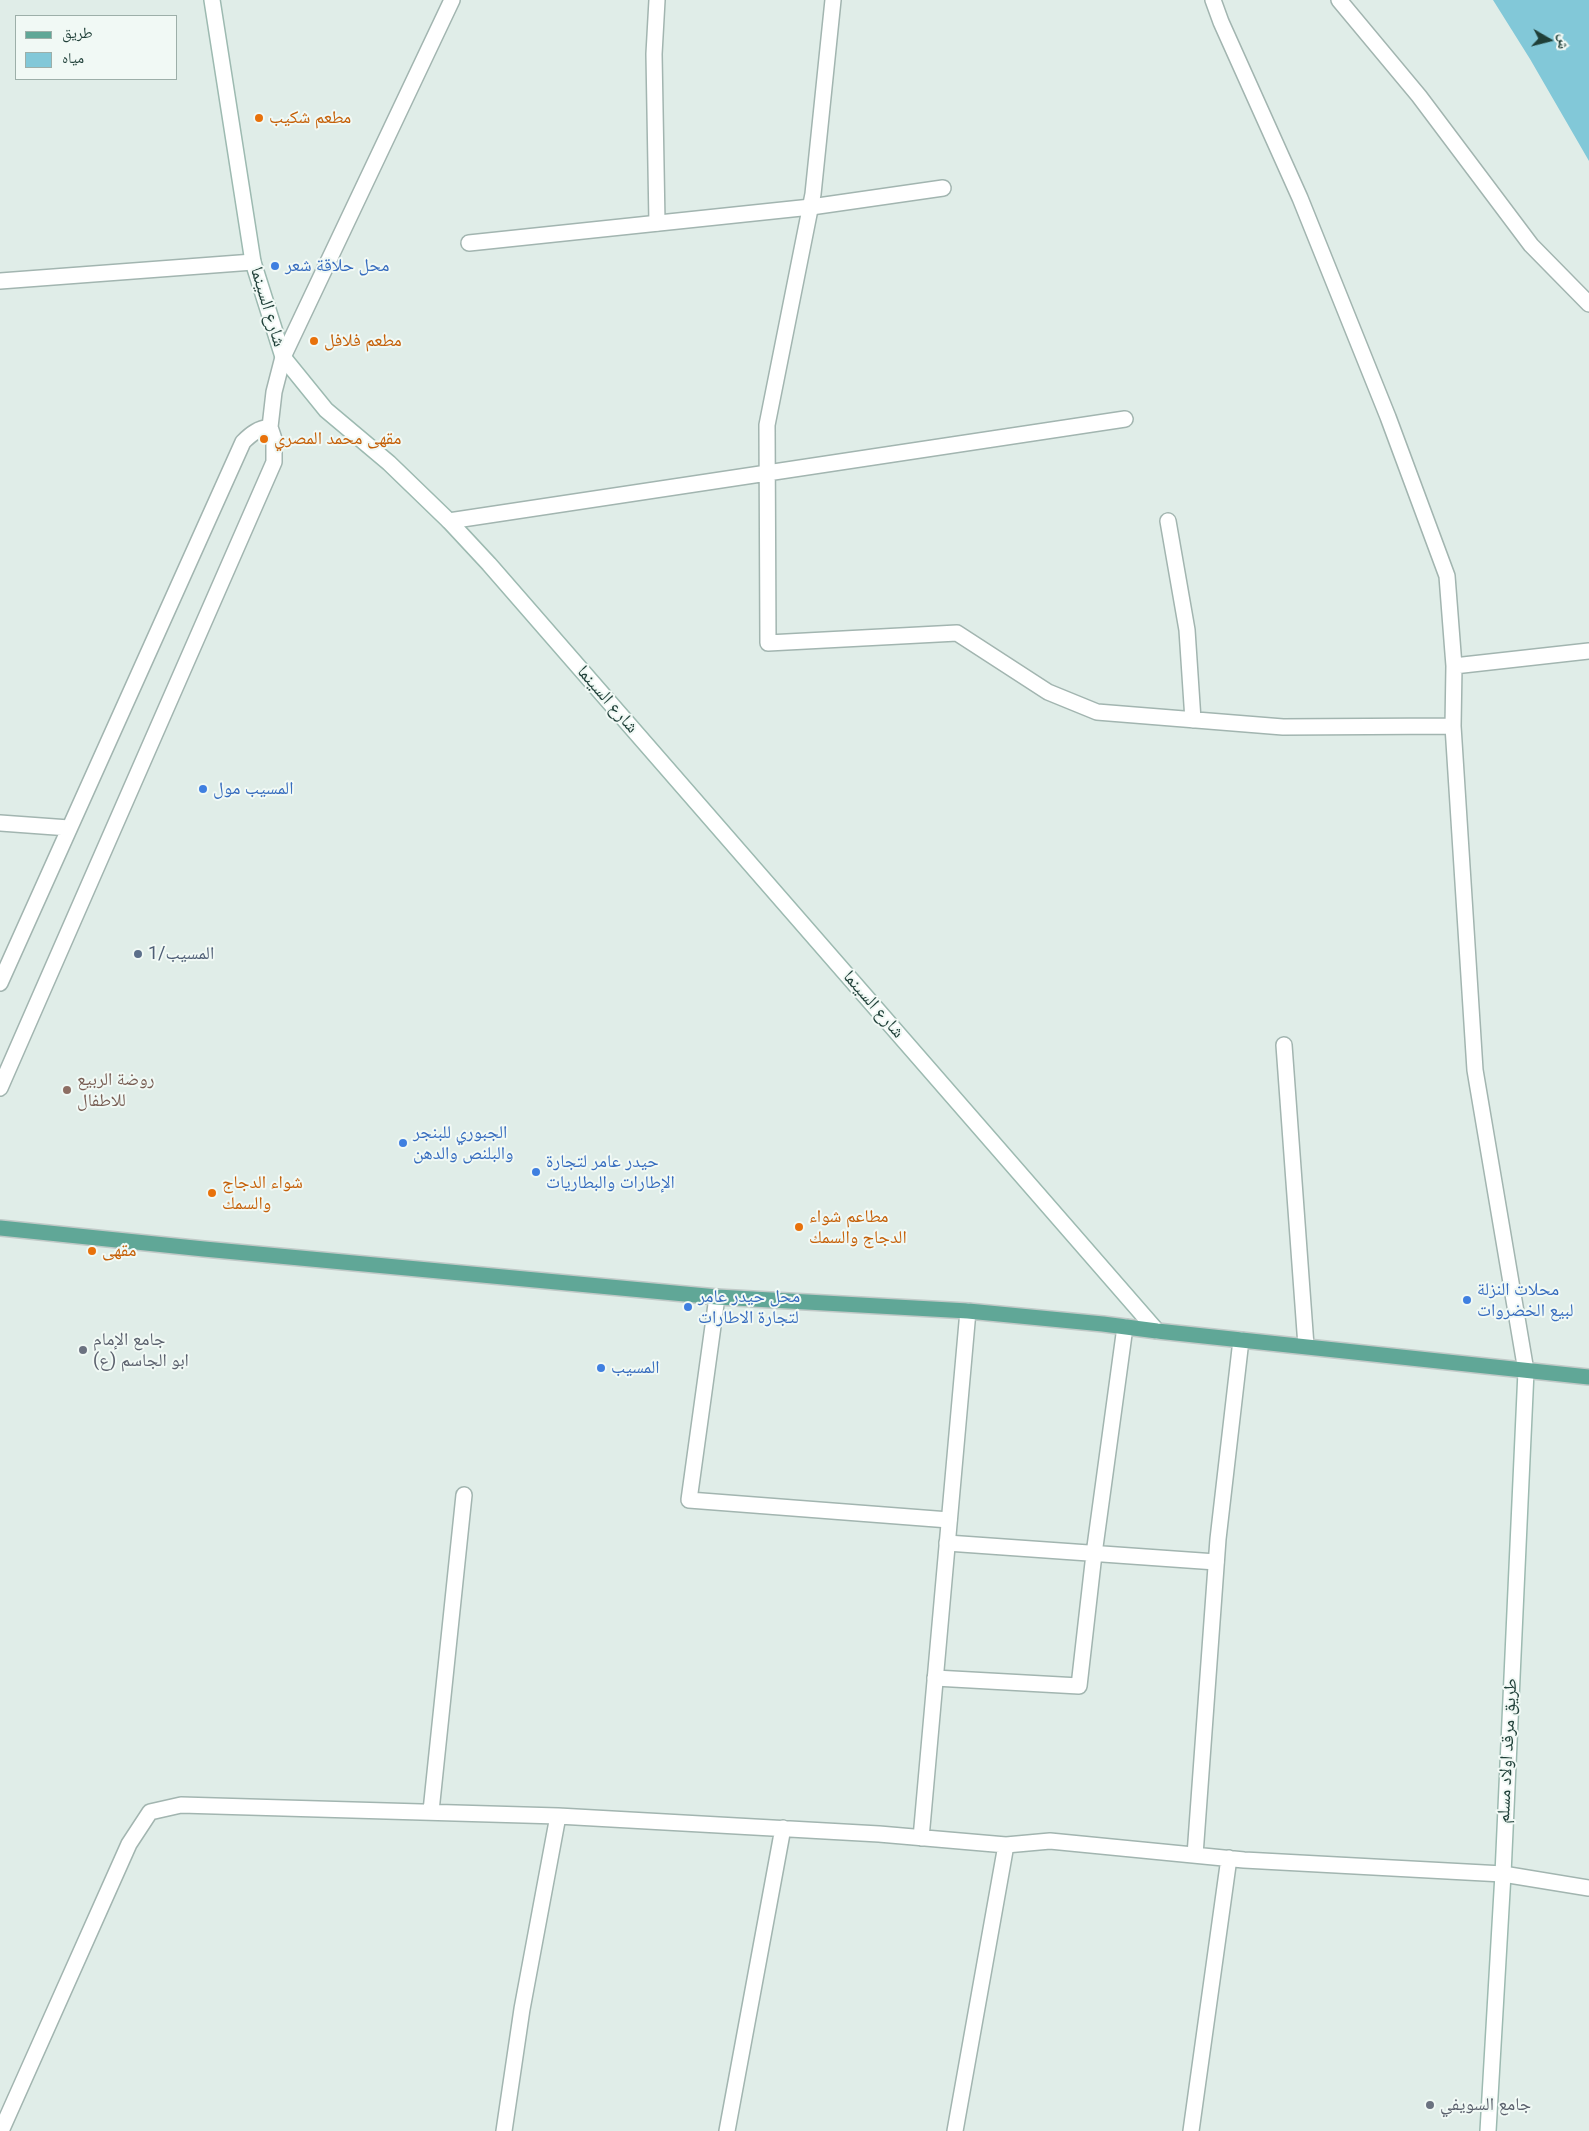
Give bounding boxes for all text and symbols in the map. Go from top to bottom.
legend [15,15,178,80]
north arrow [1524,15,1574,65]
text: طريق [62,24,93,42]
text: ش [1555,34,1573,51]
text: مياه [62,49,84,67]
place label: مطعم شكيب [269,107,351,129]
marker: مطعم شكيب [253,112,265,124]
place label: محل حلاقة شعر [285,255,389,277]
marker: محل حلاقة شعر [269,260,281,272]
street label: شارع السينما [245,264,289,350]
place label: مطعم فلافل [324,330,402,352]
marker: مطعم فلافل [308,335,320,347]
place label: مقهى محمد المصري [274,428,401,450]
marker: مقهى محمد المصري [258,433,270,445]
street label: شارع السينما [572,662,642,738]
place label: المسيب مول [213,778,293,800]
marker: المسيب مول [197,783,209,795]
place label: المسيب/1 [148,943,214,965]
marker: المسيب/1 [132,948,144,960]
street label: شارع السينما [838,967,908,1043]
place label: روضة الربيع للاطفال [77,1069,155,1112]
marker: روضة الربيع للاطفال [61,1084,73,1096]
place label: الجبوري للبنجر والبلنص والدهن [413,1122,513,1164]
marker: الجبوري للبنجر والبلنص والدهن [397,1137,409,1149]
place label: حيدر عامر لتجارة الإطارات والبطاريات [546,1151,675,1194]
marker: حيدر عامر لتجارة الإطارات والبطاريات [530,1166,542,1178]
place label: شواء الدجاج والسمك [222,1172,303,1214]
marker: شواء الدجاج والسمك [206,1187,218,1199]
place label: مطاعم شواء الدجاج والسمك [809,1206,907,1248]
marker: مطاعم شواء الدجاج والسمك [793,1221,805,1233]
place label: مقهى [102,1240,136,1262]
marker: مقهى [86,1245,98,1257]
place label: محلات النزلة لبيع الخضروات [1477,1279,1574,1322]
place label: محل حيدر عامر لتجارة الاطارات [698,1286,800,1328]
marker: محلات النزلة لبيع الخضروات [1461,1294,1473,1306]
marker: محل حيدر عامر لتجارة الاطارات [682,1301,694,1313]
place label: جامع الإمام ابو الجاسم (ع) [93,1329,189,1372]
marker: جامع الإمام ابو الجاسم (ع) [77,1344,89,1356]
place label: المسيب [611,1357,660,1379]
marker: المسيب [595,1362,607,1374]
street label: طريق مرقد اولاد مسلم [1493,1678,1523,1824]
place label: جامع السويفي [1440,2094,1531,2116]
marker: جامع السويفي [1424,2099,1436,2111]

